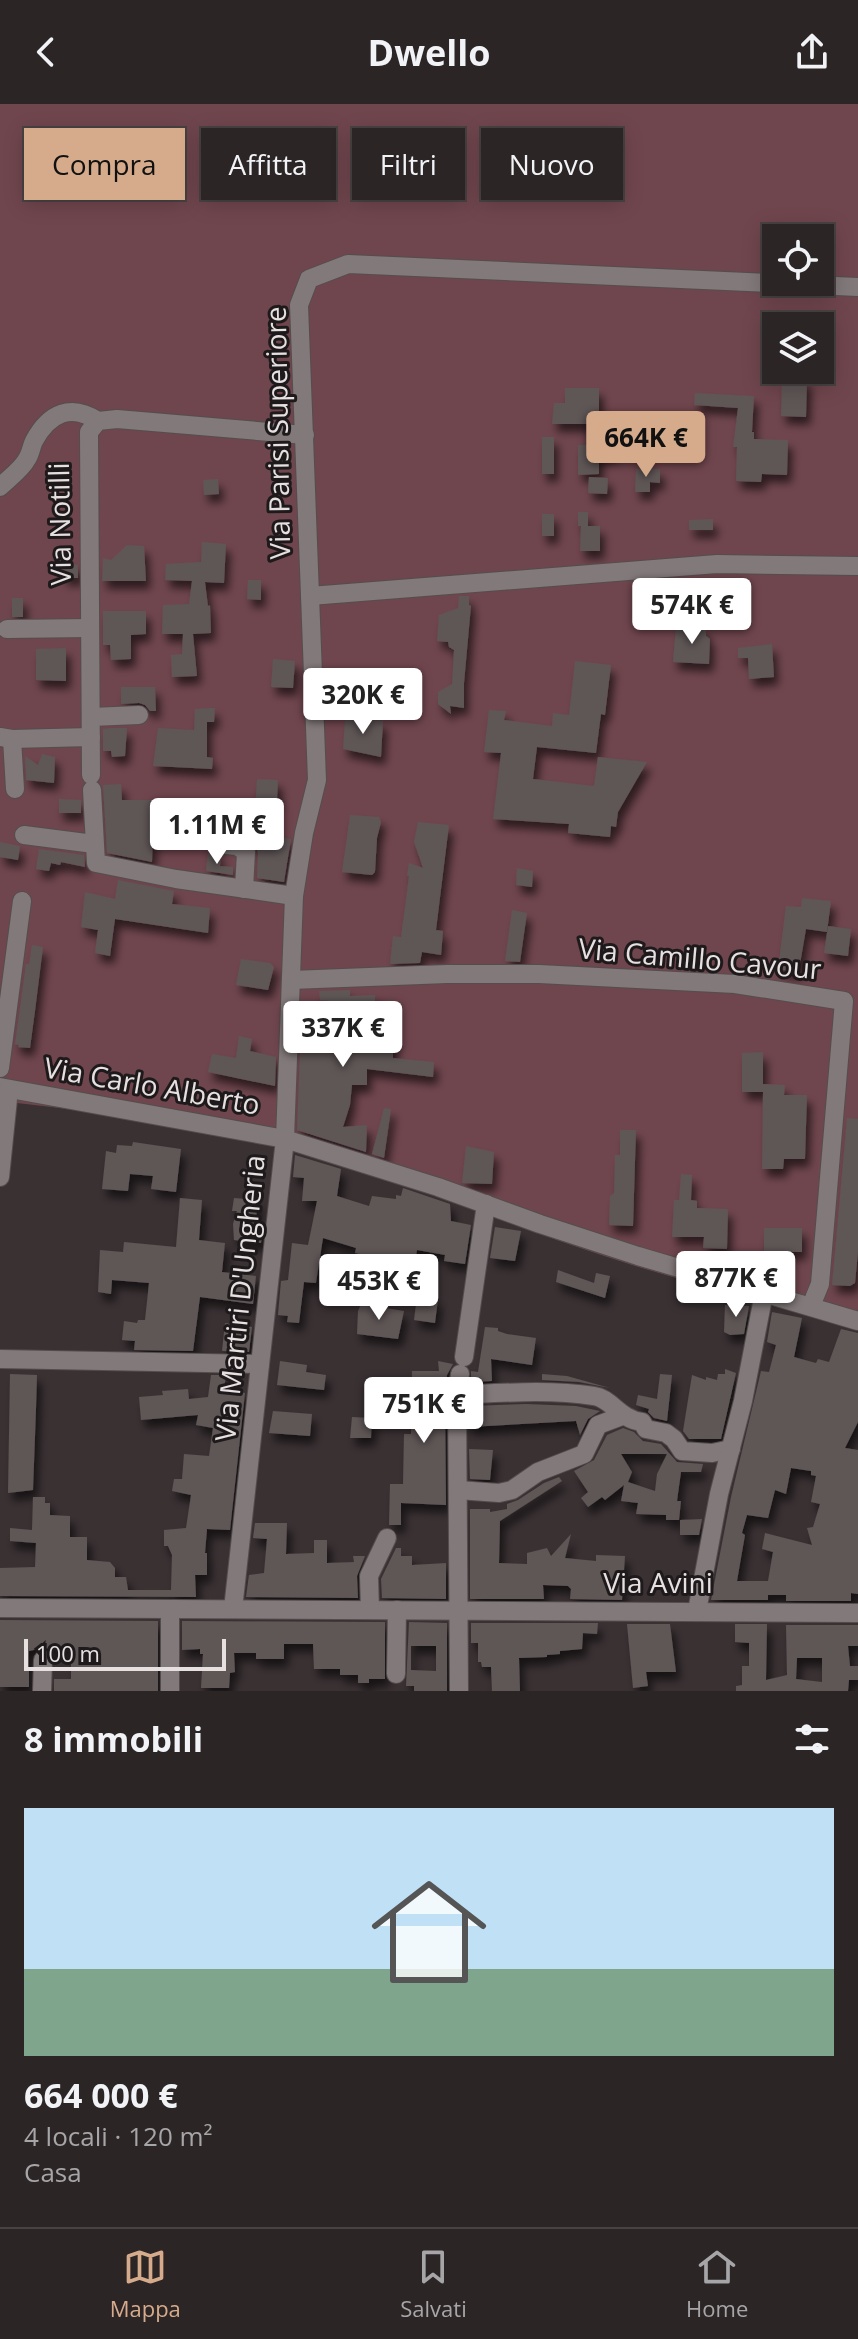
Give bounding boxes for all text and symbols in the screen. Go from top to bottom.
text: Dwello [368,28,491,77]
icon: back [24,30,68,74]
icon: share [790,30,834,74]
chip: Compra [24,128,185,200]
chip: Affitta [201,128,336,200]
chip: Filtri [352,128,465,200]
chip: Nuovo [481,128,623,200]
map controls [762,224,834,384]
button: locate [762,224,834,296]
street label: Via Parisi Superiore [256,306,298,560]
button: layers [762,312,834,384]
pin: 664K € [581,411,711,479]
text: 664K € [604,419,688,455]
street label: Via Notilli [39,462,79,586]
pin: 574K € [627,578,757,646]
text: 574K € [650,586,734,622]
pin: 320K € [298,668,428,736]
text: 320K € [321,676,405,712]
pin: 1.11M € [143,798,291,866]
text: 1.11M € [168,806,266,842]
street label: Via Camillo Cavour [577,928,824,988]
pin: 337K € [278,1001,408,1069]
text: 337K € [301,1009,385,1045]
street label: Via Carlo Alberto [41,1047,263,1123]
street label: Via Martiri D'Ungheria [205,1153,273,1443]
pin: 877K € [671,1251,801,1319]
pin: 453K € [314,1254,444,1322]
text: 877K € [694,1259,778,1295]
text: 453K € [337,1262,421,1298]
pin: 751K € [359,1377,489,1445]
text: 751K € [382,1385,466,1421]
street label: Via Avini [603,1563,713,1601]
scale bar [24,1635,226,1671]
text: 100 m [36,1638,100,1668]
text: 8 immobili [24,1716,203,1762]
icon: filters [790,1717,834,1761]
icon: home [357,1860,501,2004]
text: 664 000 € [24,2072,178,2118]
text: 4 locali · 120 m² [24,2118,213,2154]
text: Casa [24,2154,82,2190]
tab: Mappa [110,2245,181,2323]
tab: Salvati [400,2245,467,2323]
tab: Home [686,2245,748,2323]

